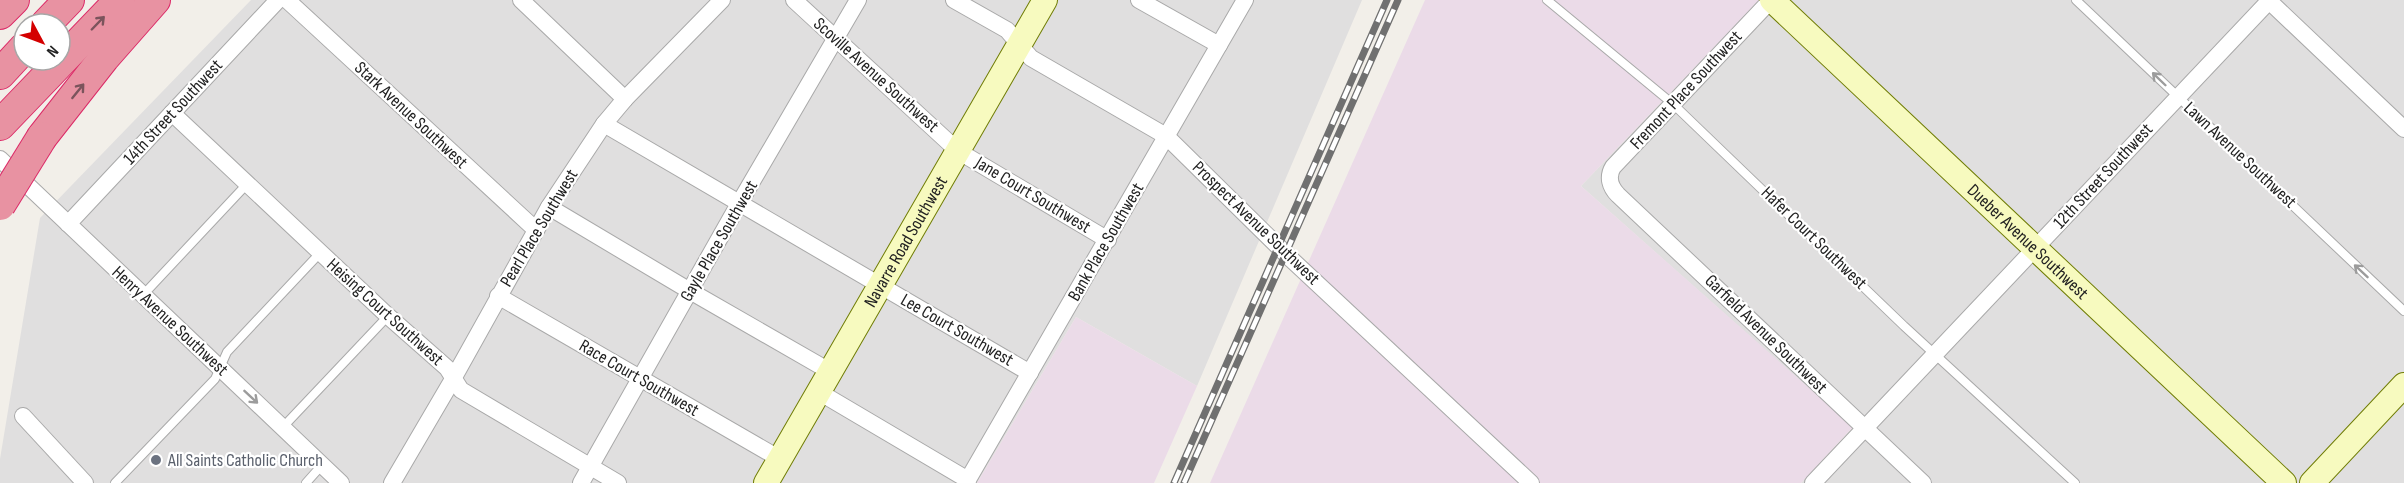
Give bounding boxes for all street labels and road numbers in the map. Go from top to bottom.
street label: Scoville Avenue Southwest [809,13,943,137]
street label: Fremont Place Southwest [1626,26,1747,154]
street label: 14th Street Southwest [119,55,227,169]
street label: Stark Avenue Southwest [350,57,472,173]
street label: Lawn Avenue Southwest [2179,97,2301,213]
street label: 12th Street Southwest [2049,119,2157,233]
street label: Jane Court Southwest [971,152,1095,238]
street label: Prospect Avenue Southwest [1188,157,1324,289]
street label: Pearl Place Southwest [496,165,583,291]
street label: Navarre Road Southwest [859,172,952,311]
street label: Gayle Place Southwest [676,176,762,305]
street label: Bank Place Southwest [1064,179,1149,305]
street label: Dueber Avenue Southwest [1963,179,2093,304]
street label: Hafer Court Southwest [1757,182,1871,294]
street label: Heising Court Southwest [322,254,448,370]
street label: Henry Avenue Southwest [108,262,233,381]
street label: Garfield Avenue Southwest [1700,270,1832,398]
street label: Lee Court Southwest [897,289,1017,371]
street label: Race Court Southwest [575,335,703,421]

